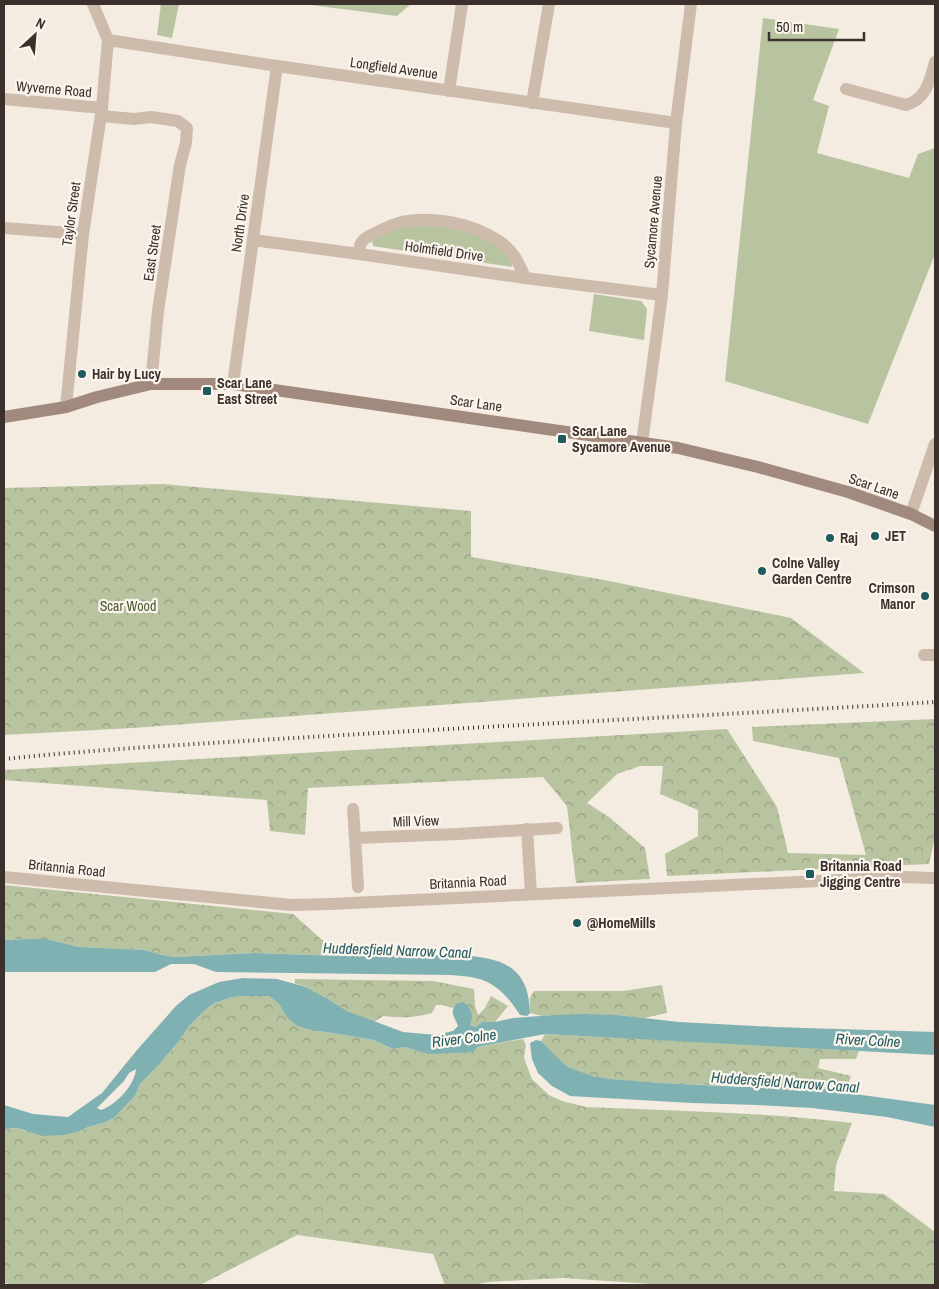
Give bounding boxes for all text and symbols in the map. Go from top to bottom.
north arrow [10,10,60,60]
scale bar [769,10,864,42]
text: N [33,13,48,33]
text: 50 m [776,16,803,37]
street label: Longfield Avenue [349,53,439,83]
street label: Wyverne Road [15,77,93,101]
street label: Sycamore Avenue [640,175,666,269]
street label: Taylor Street [58,181,84,247]
street label: North Drive [227,193,253,253]
street label: East Street [139,224,165,282]
street label: Holmfield Drive [404,237,484,265]
place label: Hair by Lucy [92,365,162,383]
marker: Hair by Lucy [76,368,88,380]
place label: Scar Lane East Street [217,374,277,408]
marker: Scar Lane East Street [201,385,213,397]
street label: Scar Lane [449,390,503,416]
place label: Scar Lane Sycamore Avenue [572,422,671,456]
marker: Scar Lane Sycamore Avenue [556,433,568,445]
street label: Scar Lane [846,469,902,503]
place label: JET [885,527,906,545]
place label: Raj [840,529,858,547]
marker: JET [869,530,881,542]
marker: Raj [824,532,836,544]
place label: Colne Valley Garden Centre [772,554,852,588]
marker: Colne Valley Garden Centre [756,565,768,577]
place label: Crimson Manor [868,579,916,613]
marker: Crimson Manor [919,590,931,602]
park label: Scar Wood [100,597,156,615]
street label: Mill View [393,811,440,831]
street label: Britannia Road [28,855,106,881]
place label: Britannia Road Jigging Centre [820,857,902,891]
marker: Britannia Road Jigging Centre [804,868,816,880]
street label: Britannia Road [429,871,507,893]
place label: @HomeMills [587,914,656,932]
marker: @HomeMills [571,917,583,929]
water label: Huddersfield Narrow Canal [323,937,472,963]
water label: River Colne [430,1024,498,1052]
water label: River Colne [835,1028,901,1052]
water label: Huddersfield Narrow Canal [710,1066,860,1098]

